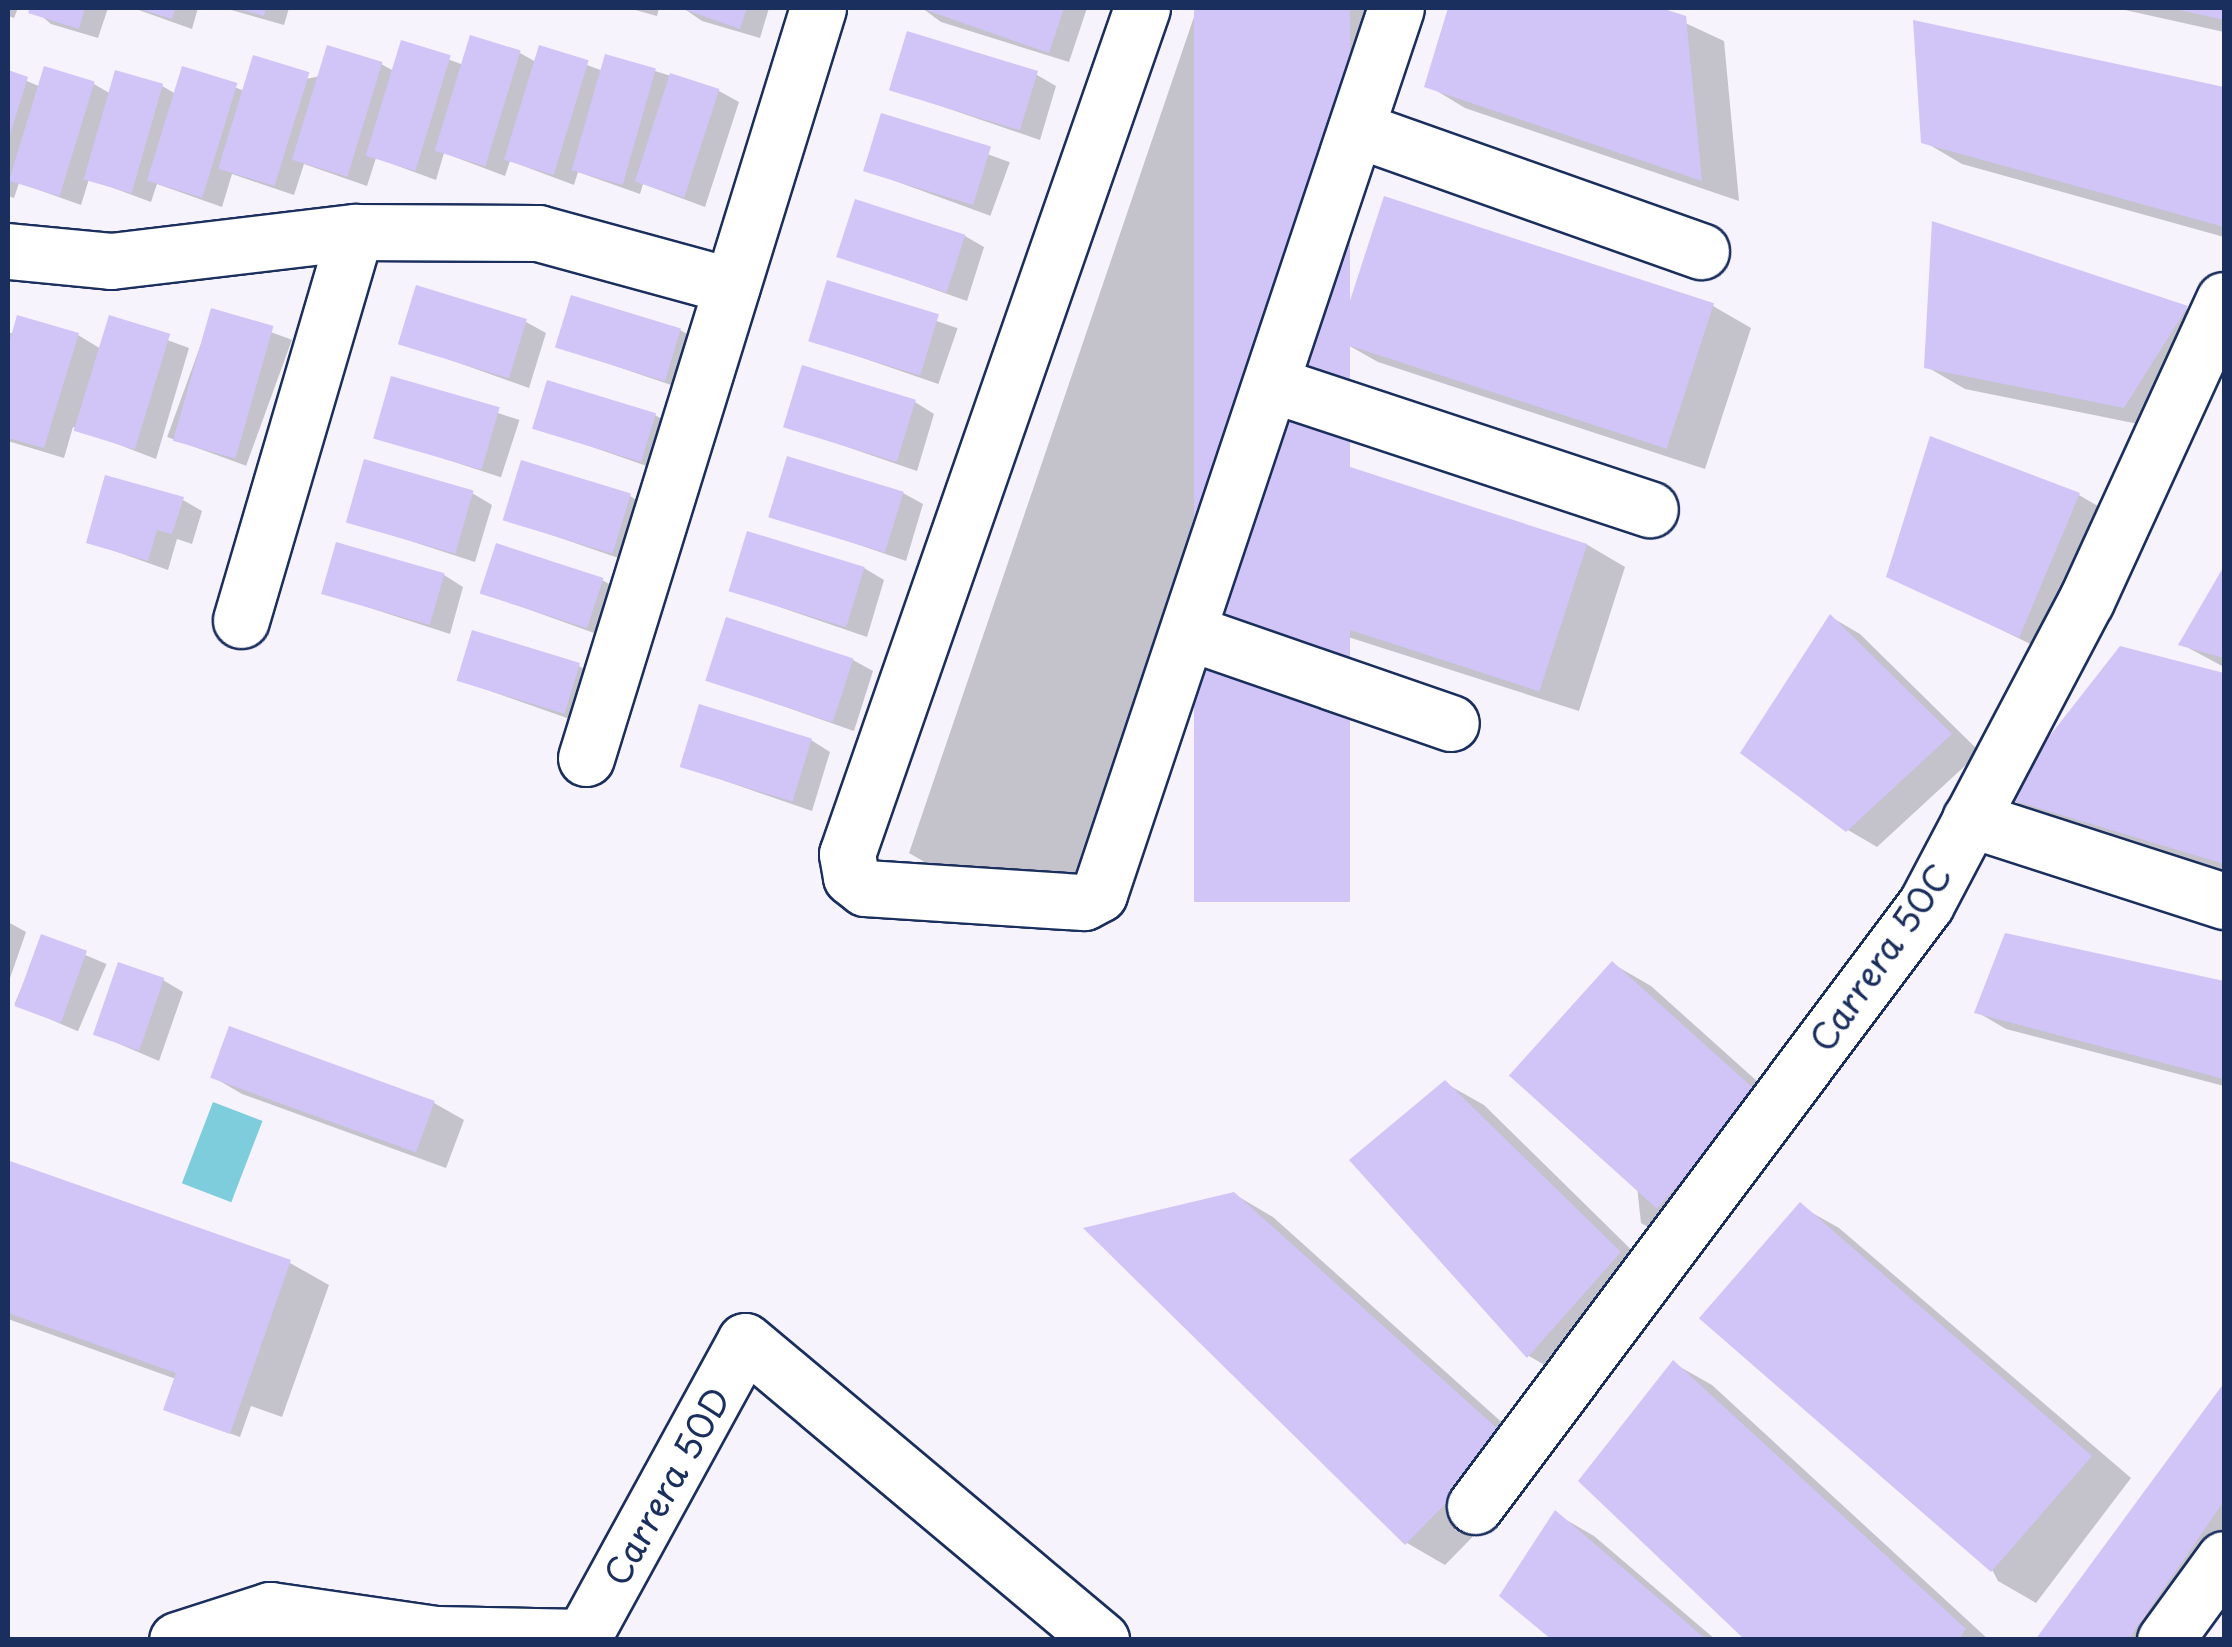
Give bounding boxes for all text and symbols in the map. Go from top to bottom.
street label: Carrera 50C [1800,855,1960,1059]
street label: Carrera 50D [594,1379,738,1593]

